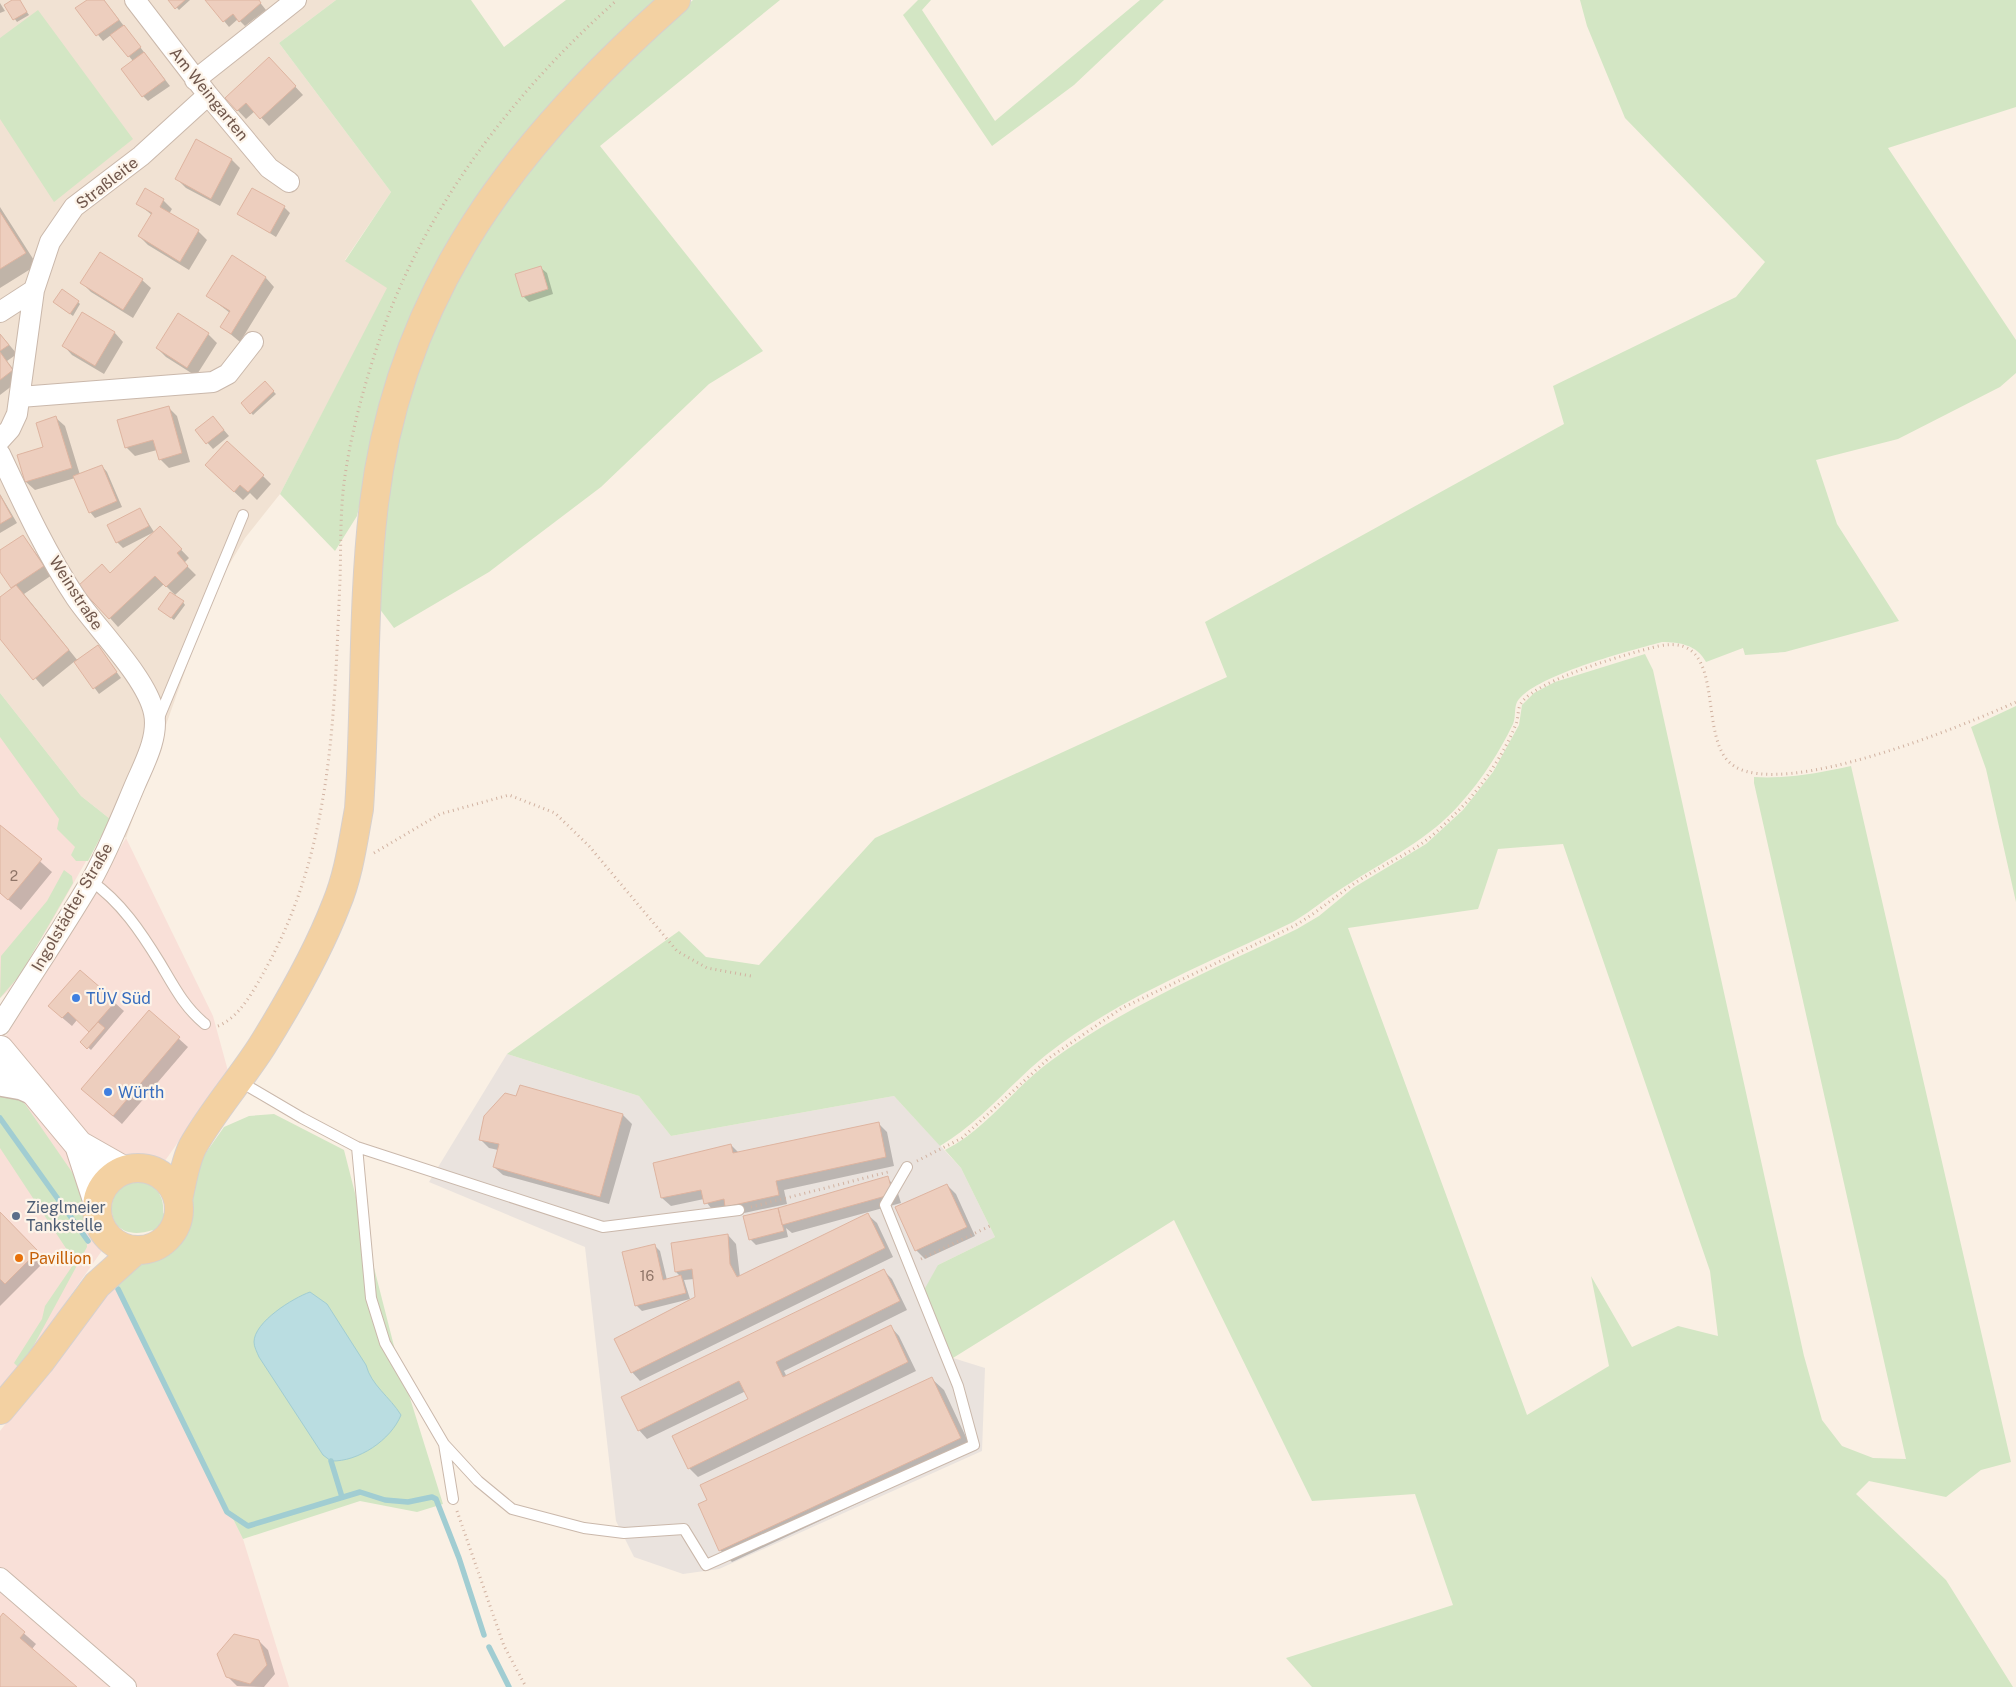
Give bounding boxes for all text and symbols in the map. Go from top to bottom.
street label: Am Weingarten [166,44,252,144]
street label: Straßleite [72,153,142,213]
street label: Weinstraße [45,552,107,634]
street label: Ingolstädter Straße [28,840,116,974]
house number: 2 [10,868,18,884]
place label: TÜV Süd [86,988,151,1008]
marker: TÜV Süd [70,992,82,1004]
place label: Würth [118,1083,164,1102]
marker: Würth [102,1086,114,1098]
place label: Zieglmeier Tankstelle [26,1198,106,1235]
marker: Zieglmeier Tankstelle [10,1210,22,1222]
place label: Pavillion [29,1249,91,1268]
marker: Pavillion [13,1252,25,1264]
house number: 16 [640,1268,654,1284]

